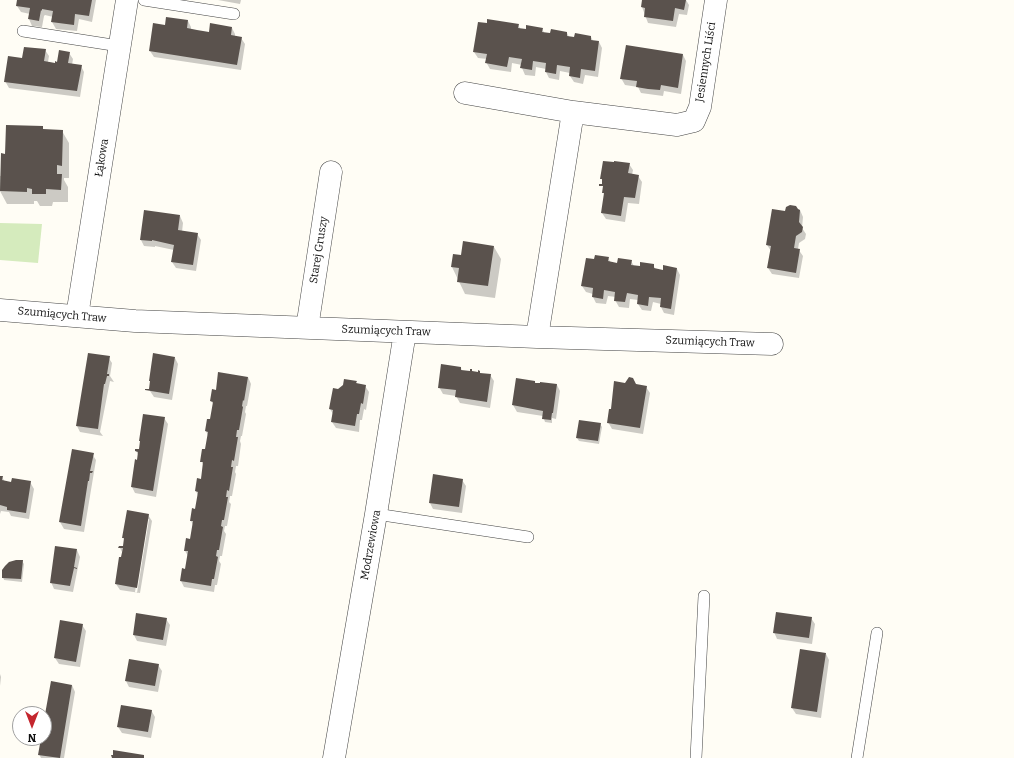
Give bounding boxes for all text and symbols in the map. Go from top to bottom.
street label: Jesiennych Liści [693,21,719,103]
street label: Łąkowa [92,138,112,178]
street label: Starej Gruszy [307,215,331,285]
street label: Szumiących Traw [17,305,107,325]
street label: Szumiących Traw [341,323,431,339]
street label: Szumiących Traw [665,334,755,350]
street label: Modrzewiowa [358,509,384,581]
north arrow [12,706,52,746]
text: N [28,731,36,744]

